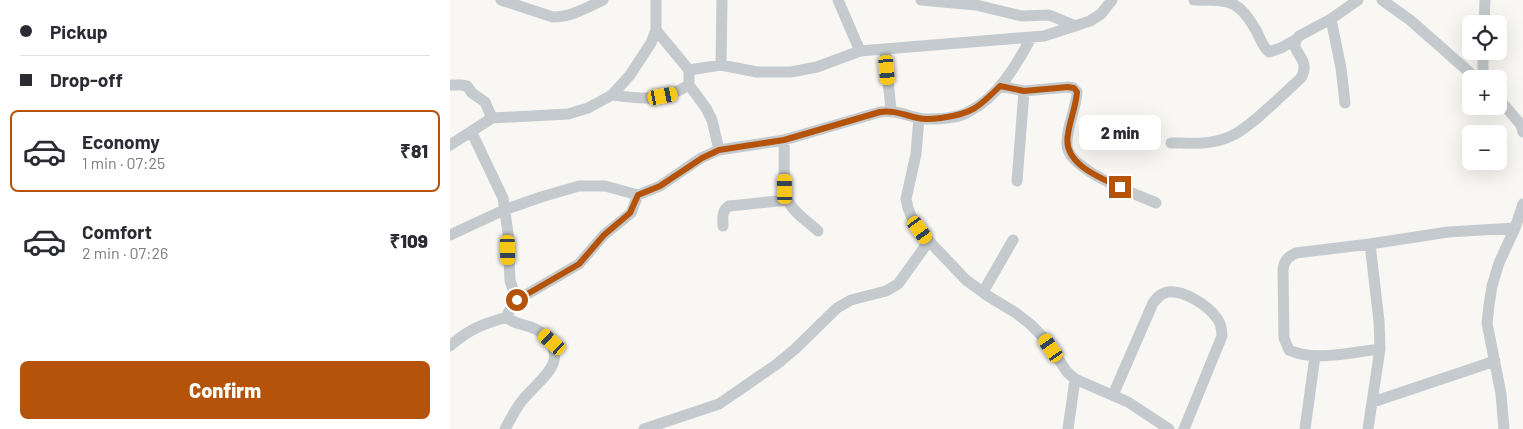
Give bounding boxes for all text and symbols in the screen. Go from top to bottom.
map controls [1462,15,1507,170]
button: locate [1462,15,1507,60]
text: Pickup [50,20,108,43]
car [878,54,895,86]
text: Drop-off [50,68,123,91]
button: + [1462,70,1507,115]
car [646,86,679,106]
callout: 2 min [1079,114,1161,150]
text: 2 min [1101,123,1139,142]
button: − [1462,125,1507,170]
icon: car [22,129,67,174]
text: Economy [82,130,160,153]
text: ₹81 [400,139,428,162]
text: 1 min · 07:25 [82,153,165,172]
car [777,174,792,204]
route end [1109,176,1131,198]
car [905,213,934,247]
icon: car [22,219,67,264]
text: Comfort [82,220,152,243]
text: ₹109 [389,229,428,252]
car [500,235,515,265]
text: 2 min · 07:26 [82,243,168,262]
route start [506,289,528,311]
car [535,326,568,358]
car [1036,331,1065,365]
button: Confirm [20,361,430,419]

